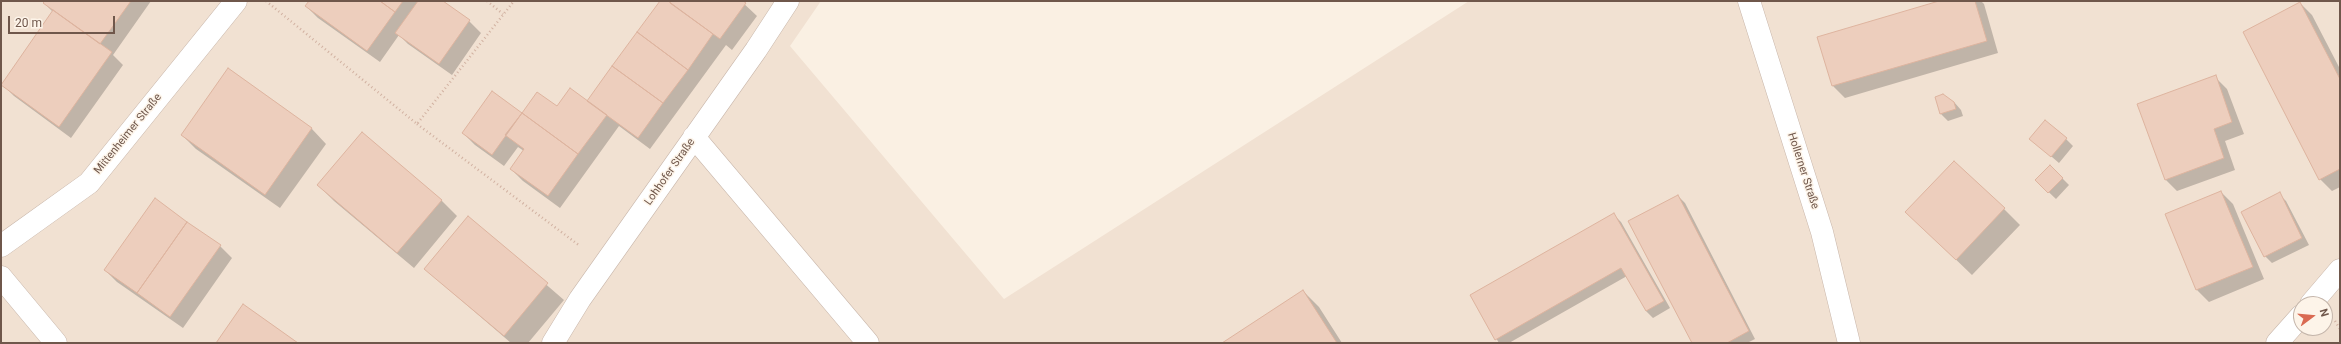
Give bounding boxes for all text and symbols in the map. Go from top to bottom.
scale bar [10,8,117,34]
text: 20 m [15,16,42,30]
street label: Mittenheimer Straße [91,91,165,177]
street label: Hollerner Straße [1784,131,1822,211]
street label: Lohhofer Straße [642,136,698,208]
north arrow [2293,296,2333,336]
text: N [2317,307,2331,318]

